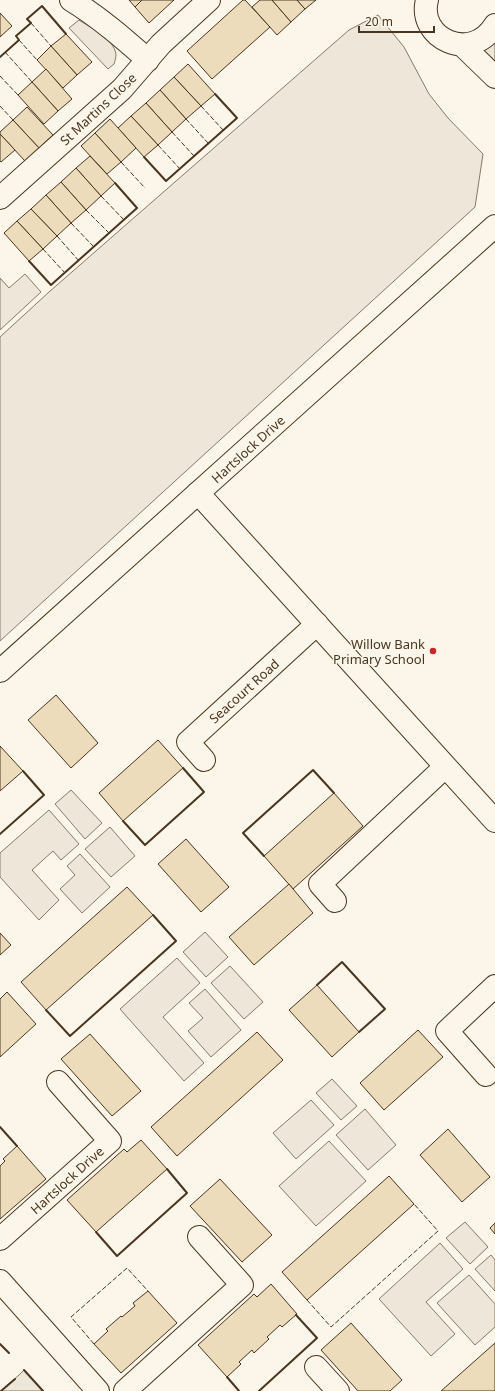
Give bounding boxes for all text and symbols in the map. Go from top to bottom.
scale bar [359,8,434,34]
text: 20 m [365,13,393,30]
street label: St Martins Close [56,69,140,149]
street label: Hartslock Drive [207,411,289,487]
place label: Willow Bank Primary School [333,635,425,668]
marker: Willow Bank Primary School [428,646,438,656]
street label: Seacourt Road [205,655,283,727]
street label: Hartslock Drive [26,1142,108,1218]

